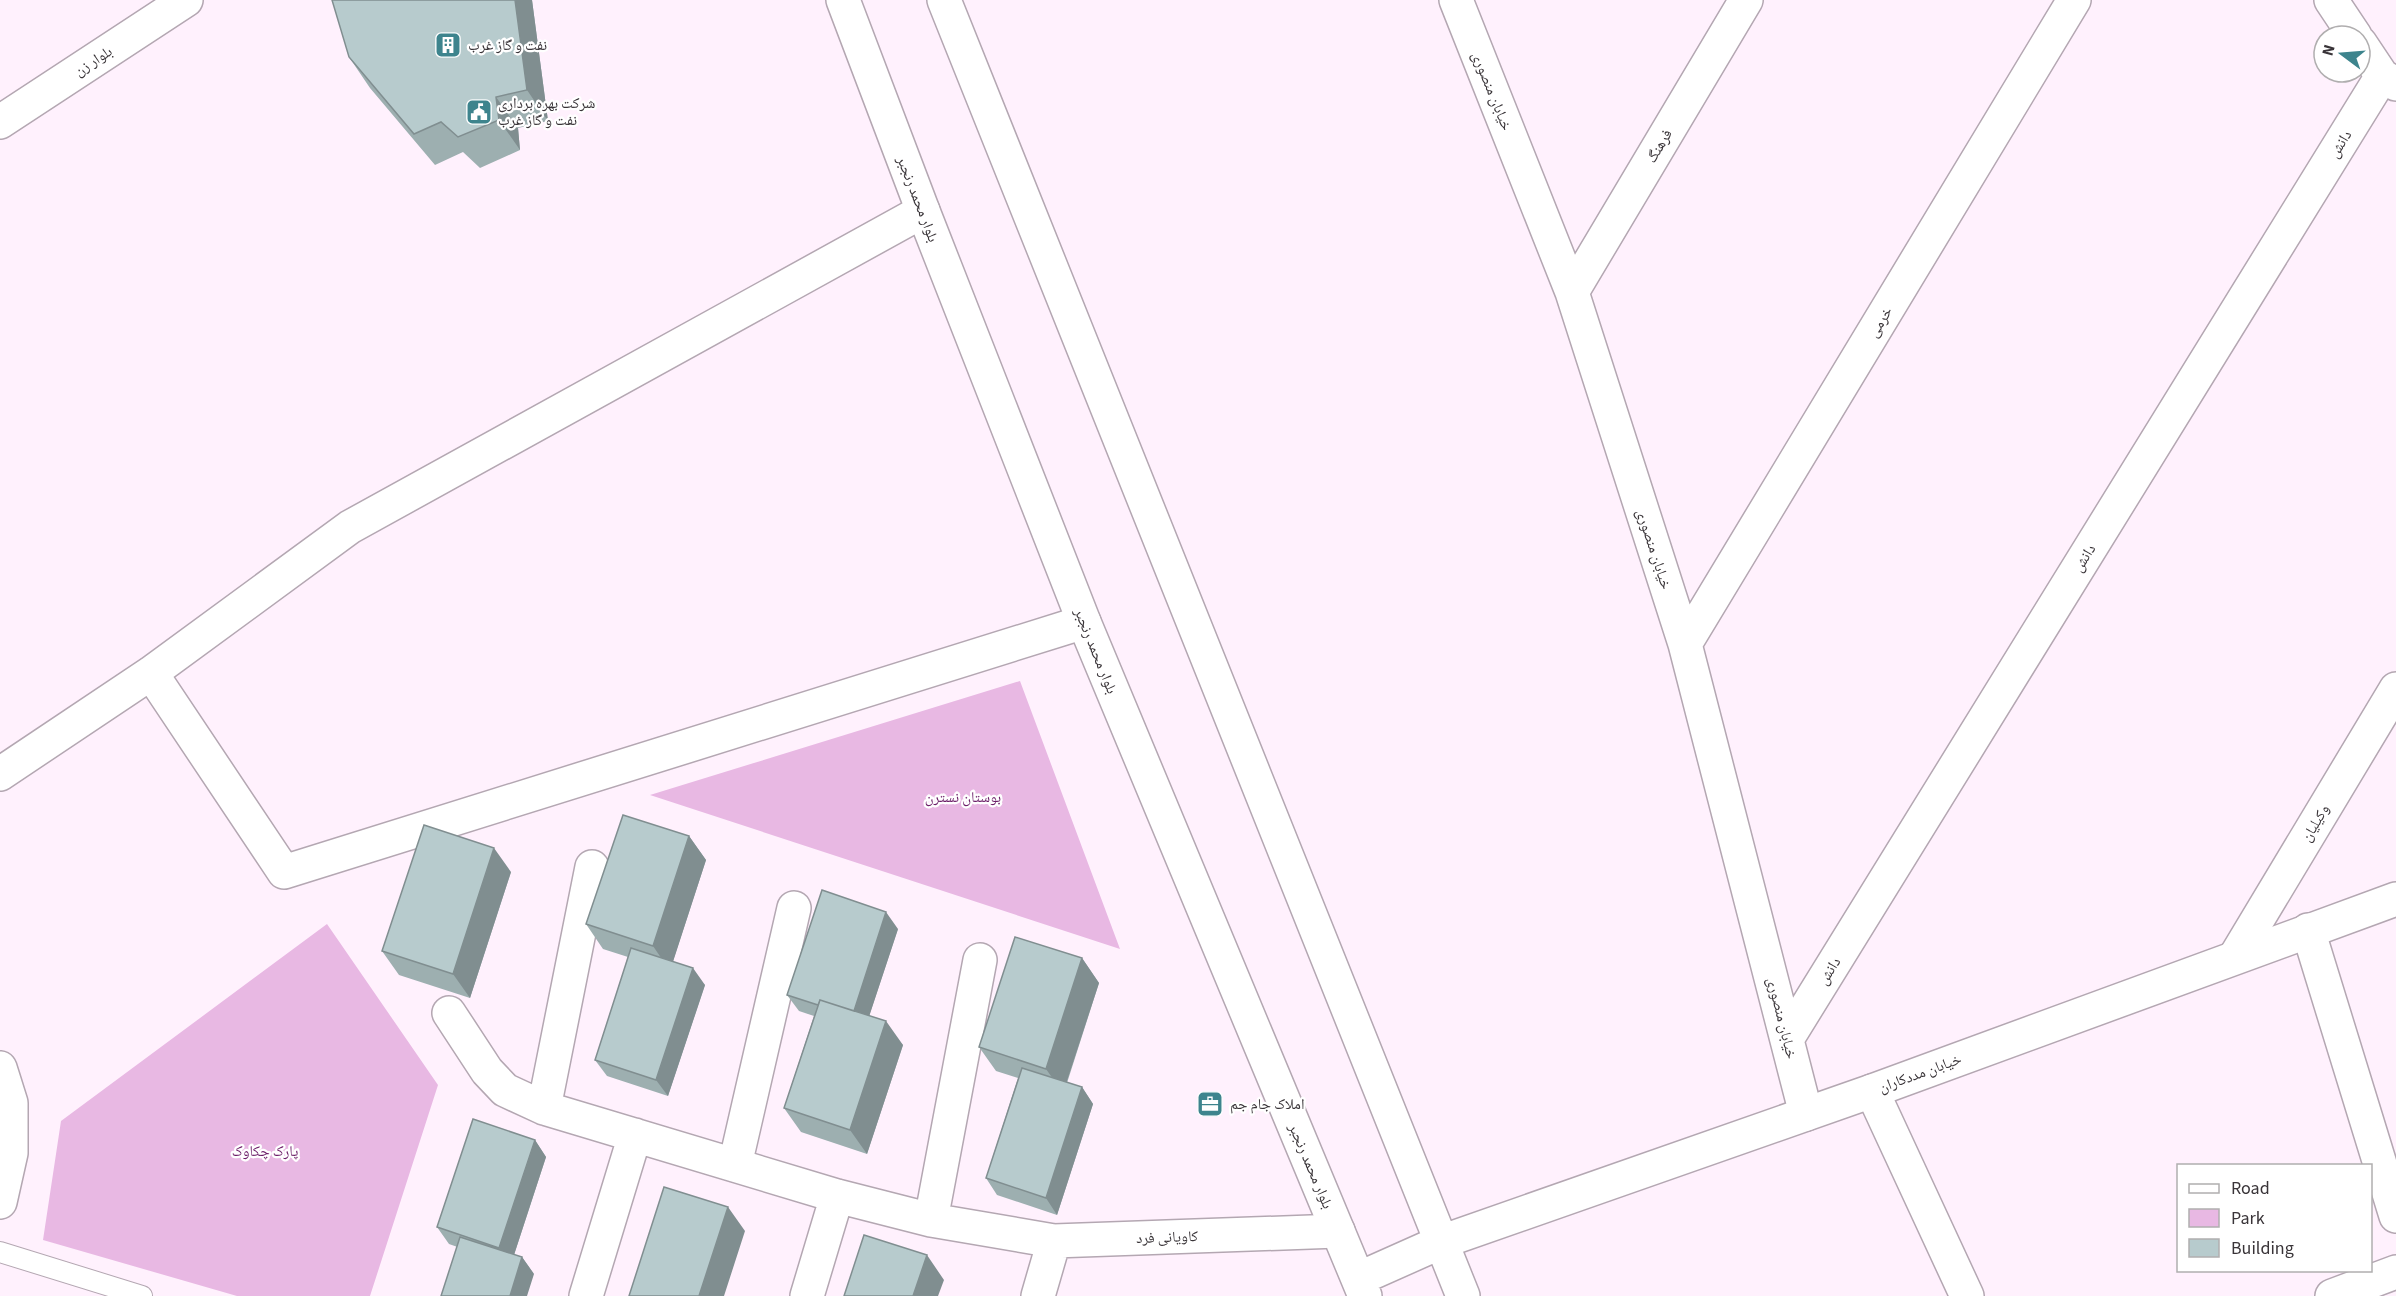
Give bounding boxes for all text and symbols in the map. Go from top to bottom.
north arrow [2312,24,2372,84]
building icon: نفت و گاز غرب [433,30,463,60]
place label: نفت و گاز غرب [468,35,547,56]
street label: بلوار زن [70,41,117,82]
text: N [2317,42,2341,58]
street label: خیابان منصوری [1466,49,1517,134]
place label: شرکت بهره برداری نفت و گاز غرب [498,93,596,131]
public building icon: شرکت بهره برداری نفت و گاز غرب [464,97,494,127]
street label: فرهنگ [1641,125,1678,167]
street label: دانش [2324,126,2357,162]
street label: بلوار محمد رنجبر [891,152,944,245]
street label: خرمی [1863,302,1898,342]
street label: خیابان منصوری [1631,506,1677,593]
street label: دانش [2068,540,2101,576]
street label: بلوار محمد رنجبر [1068,604,1122,697]
park label: بوستان نسترن [925,787,1001,808]
street label: وکیلیان [2296,801,2335,846]
street label: دانش [1813,953,1846,989]
street label: خیابان منصوری [1761,975,1802,1062]
street label: خیابان مددکاران [1876,1049,1965,1098]
office icon: املاک جام جم [1195,1089,1225,1119]
place label: املاک جام جم [1230,1094,1305,1115]
street label: بلوار محمد رنجبر [1283,1119,1338,1212]
park label: پارک چکاوک [232,1141,298,1162]
legend [2177,1164,2372,1272]
text: Road [2231,1176,2270,1201]
text: Park [2231,1206,2265,1231]
street label: کاویانی فرد [1136,1226,1198,1249]
text: Building [2231,1236,2294,1261]

